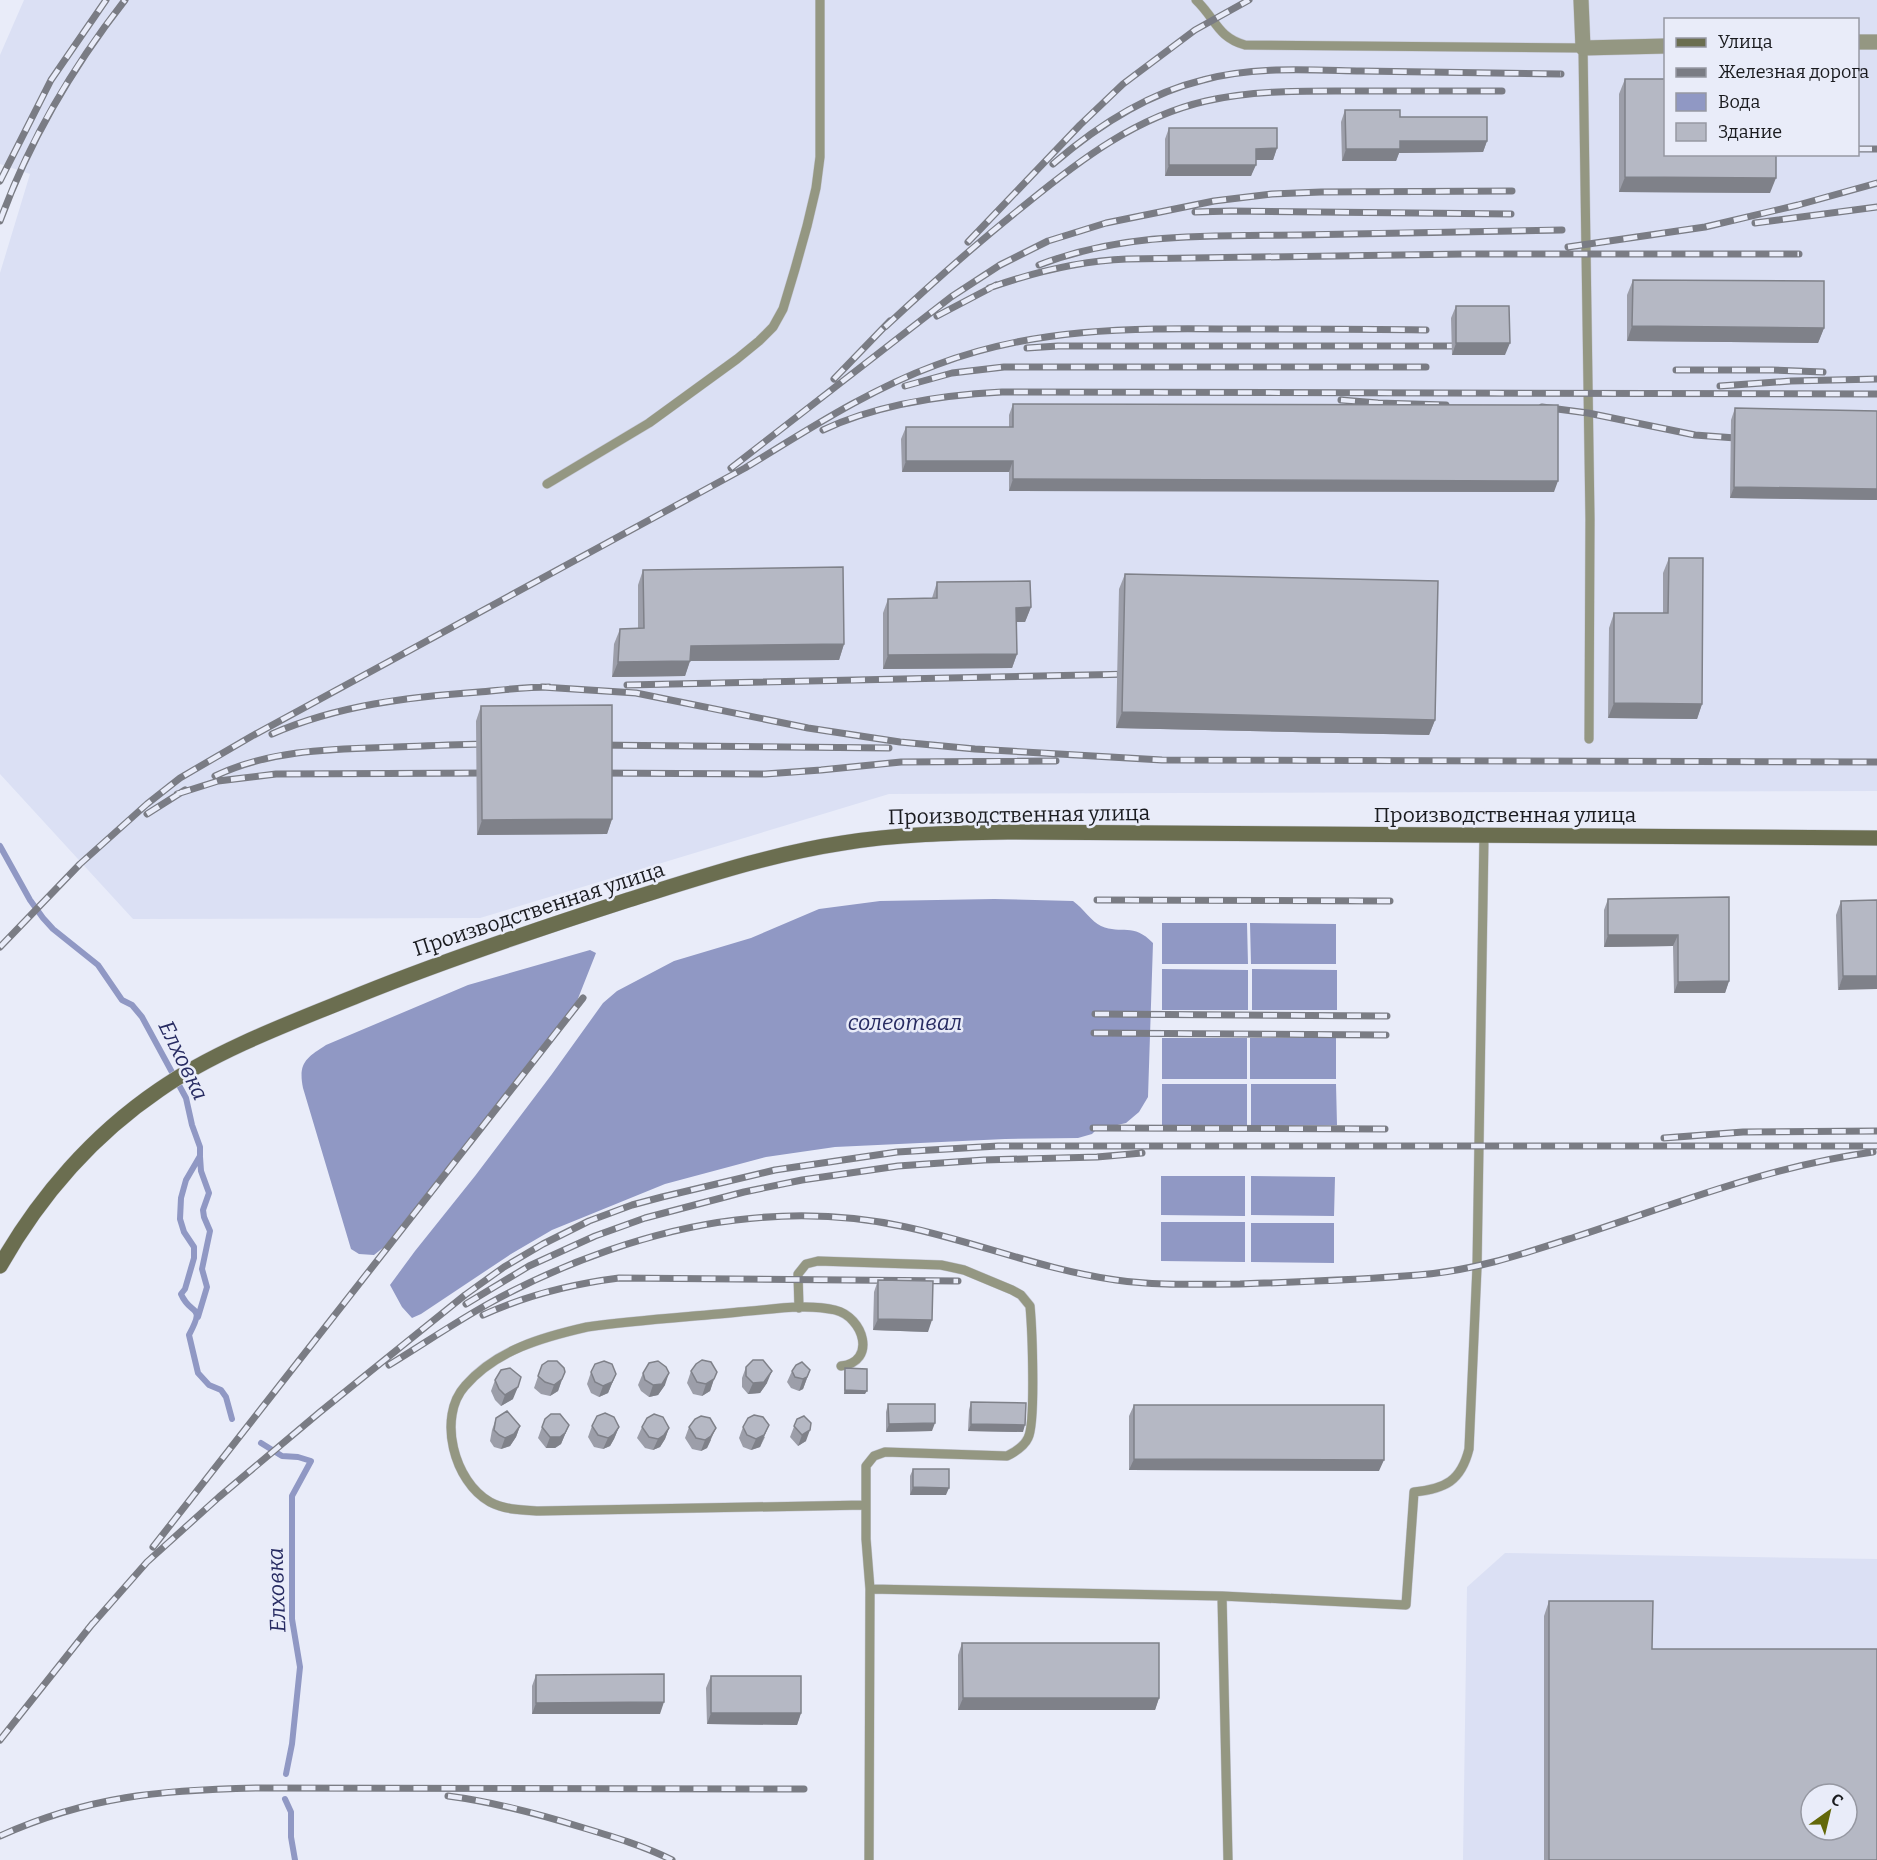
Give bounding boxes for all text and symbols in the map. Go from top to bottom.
legend [1664,18,1859,156]
text: Улица [1718,31,1773,53]
text: Железная дорога [1718,61,1869,83]
text: Вода [1718,91,1760,113]
text: Здание [1718,121,1782,143]
street label: Производственная улица [888,800,1151,830]
street label: Производственная улица [1374,802,1637,828]
street label: Производственная улица [410,856,668,962]
water label: солеотвал [848,1009,962,1036]
water label: Елховка [153,1016,214,1104]
water label: Елховка [262,1547,291,1633]
north arrow [1799,1782,1859,1842]
text: С [1828,1789,1847,1811]

